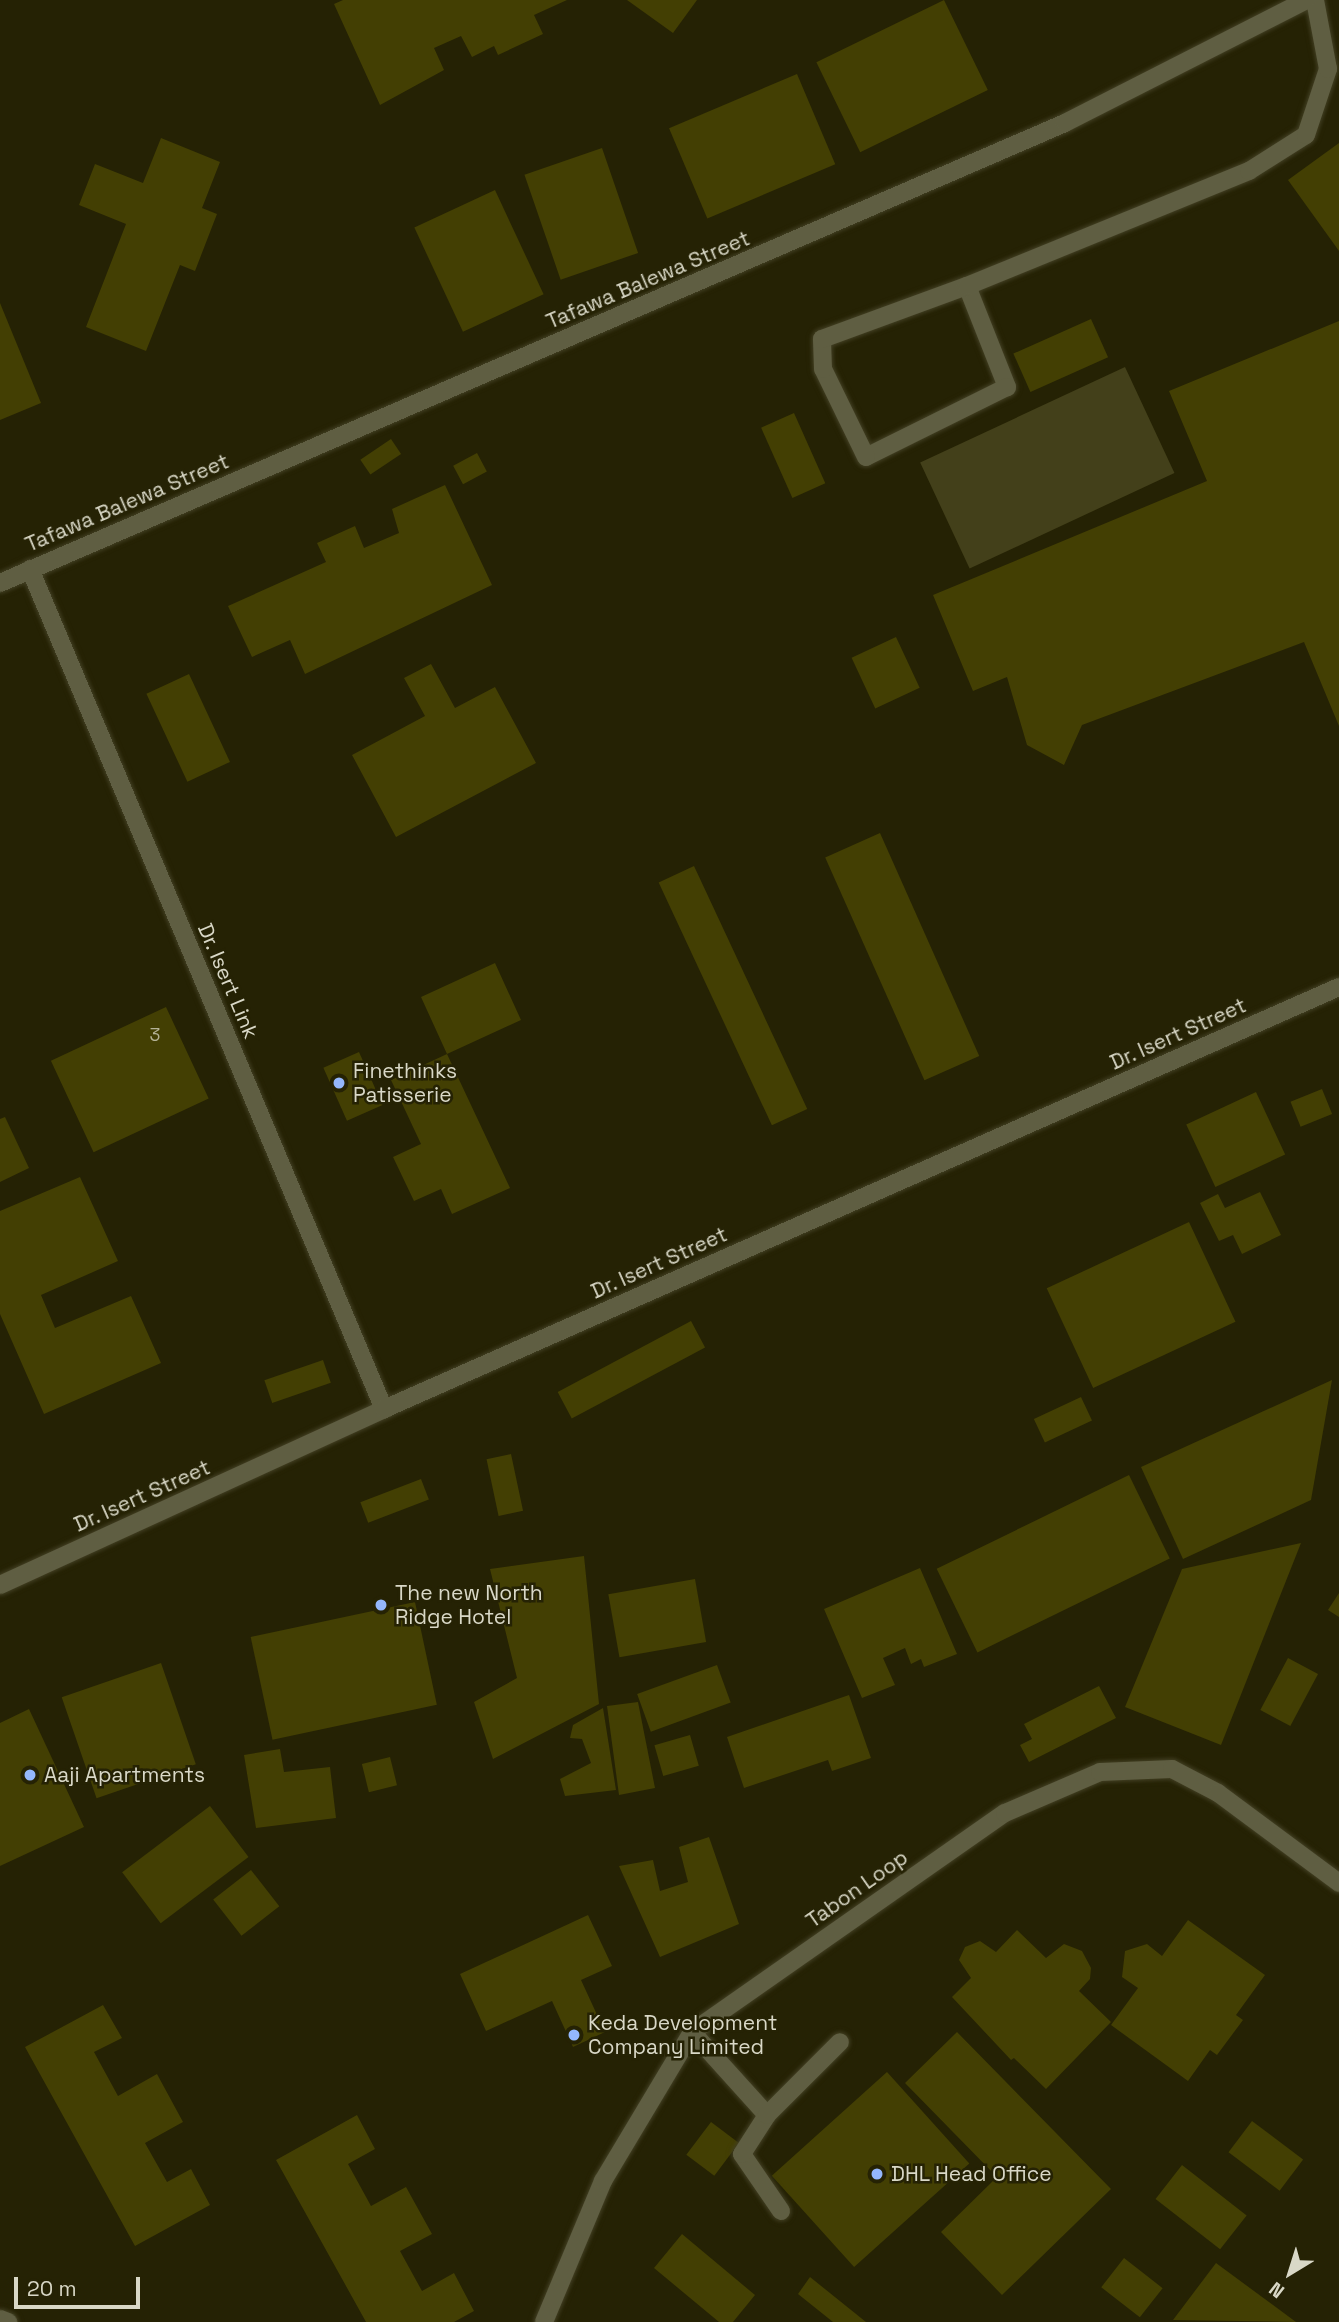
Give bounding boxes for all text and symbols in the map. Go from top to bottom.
street label: Tafawa Balewa Street [542,226,754,334]
street label: Tafawa Balewa Street [21,449,233,557]
street label: Dr. Isert Link [192,919,264,1043]
street label: Dr. Isert Street [1106,993,1250,1075]
house number: 3 [150,1024,160,1046]
place label: Finethinks Patisserie [353,1058,457,1108]
marker: Finethinks Patisserie [331,1075,347,1091]
street label: Dr. Isert Street [587,1222,731,1304]
street label: Dr. Isert Street [70,1455,214,1537]
place label: The new North Ridge Hotel [395,1580,543,1630]
marker: The new North Ridge Hotel [373,1597,389,1613]
place label: Aaji Apartments [44,1762,205,1788]
marker: Aaji Apartments [22,1767,38,1783]
street label: Tabon Loop [801,1845,913,1933]
place label: Keda Development Company Limited [588,2010,777,2060]
marker: Keda Development Company Limited [566,2027,582,2043]
place label: DHL Head Office [891,2161,1052,2187]
marker: DHL Head Office [869,2166,885,2182]
north arrow [1255,2238,1325,2308]
scale bar [18,2262,144,2306]
text: 20 m [27,2275,77,2302]
text: N [1264,2276,1289,2304]

